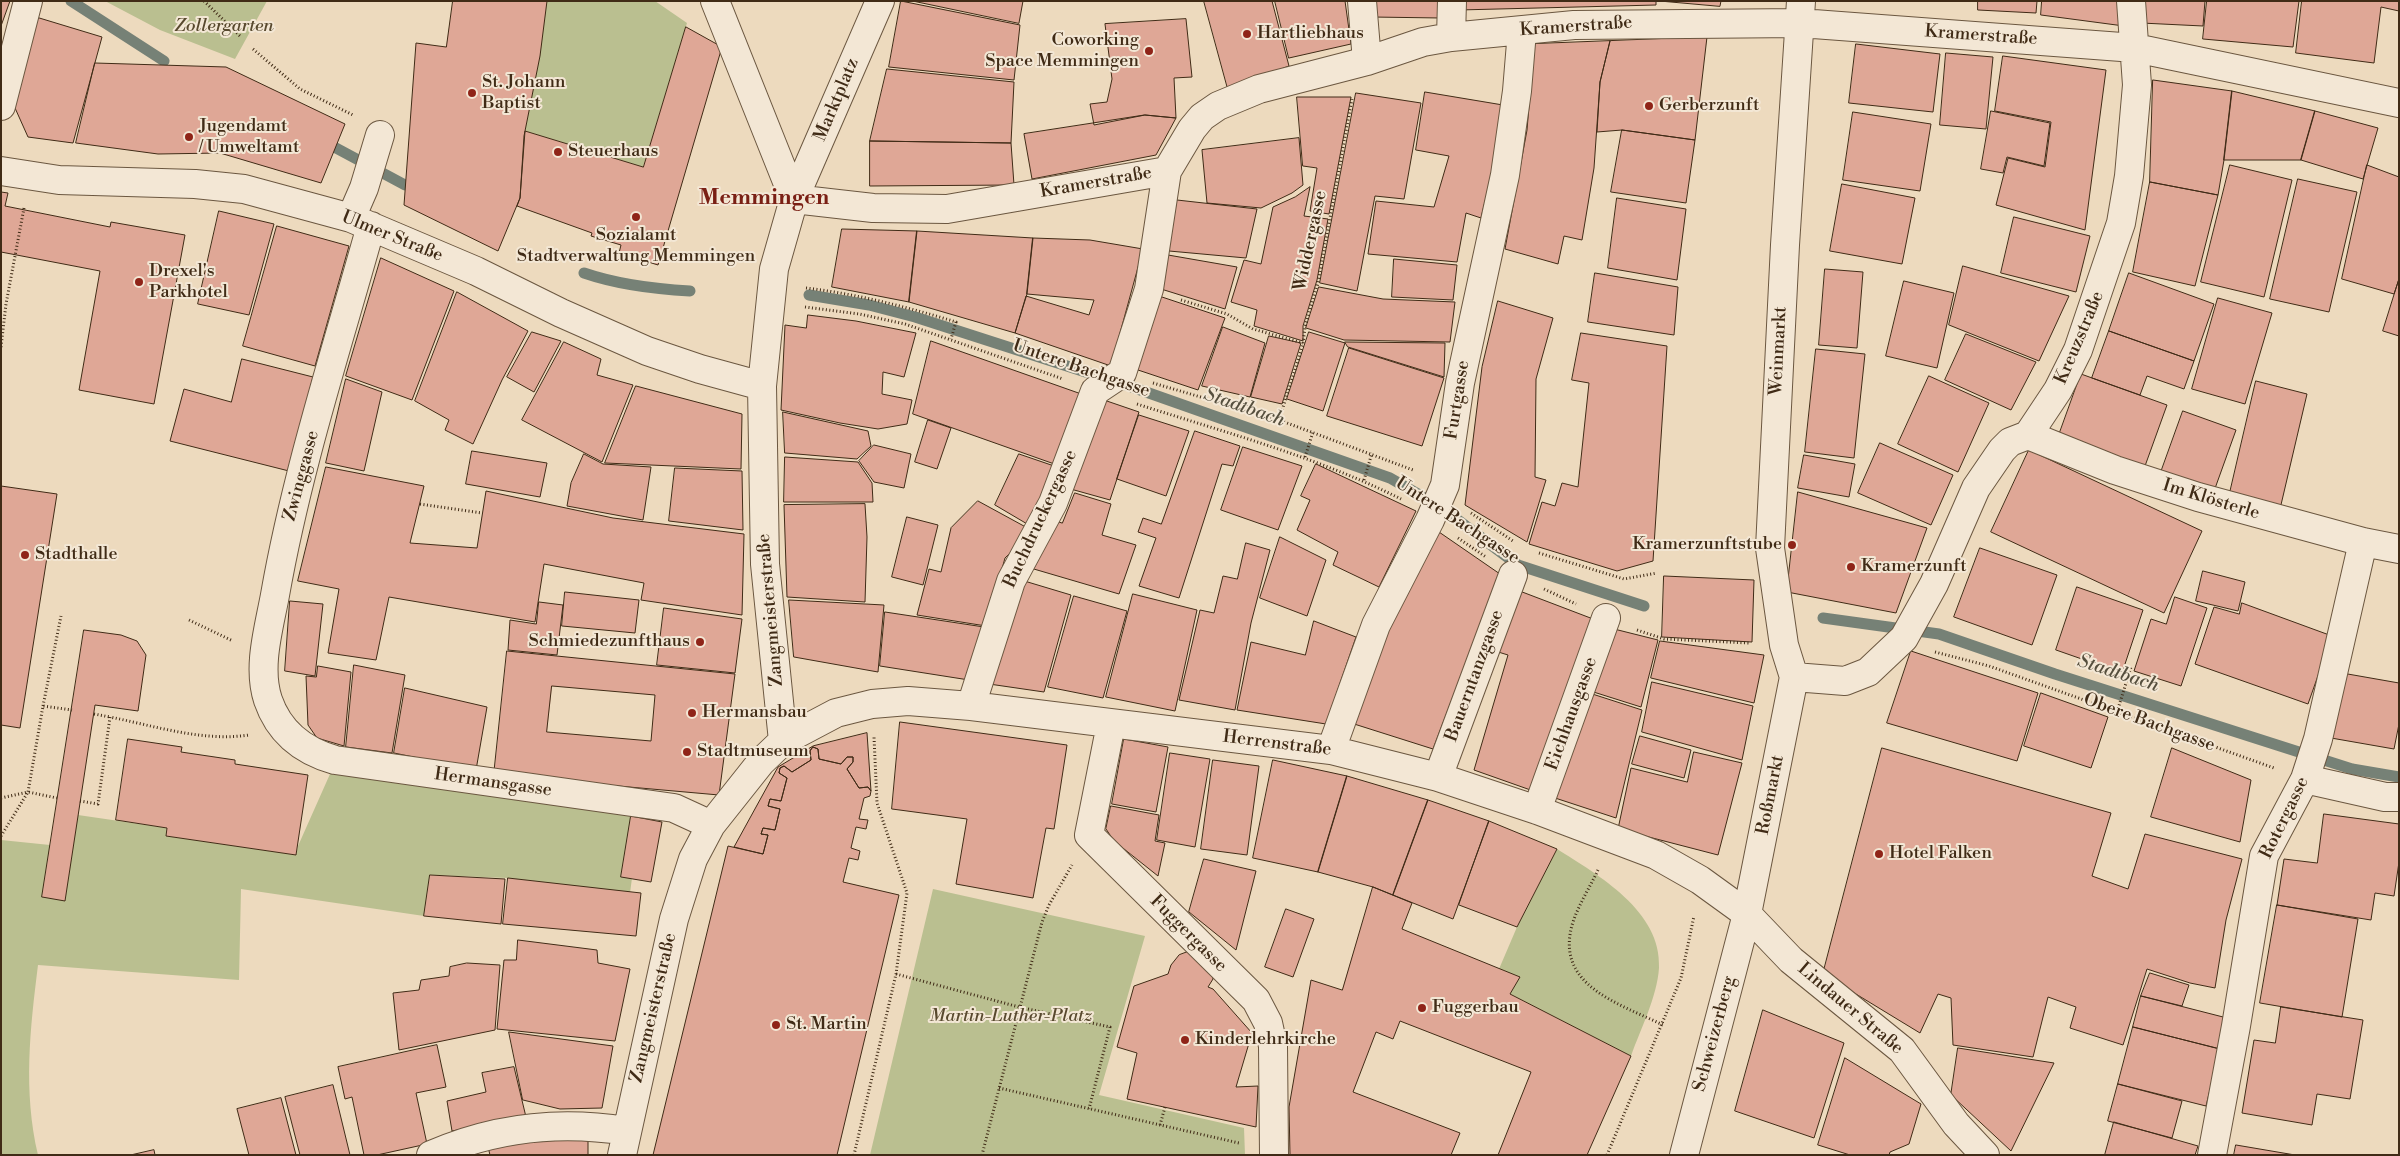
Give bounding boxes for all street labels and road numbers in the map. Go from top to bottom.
street label: Kramerstraße [1519,12,1633,42]
street label: Kramerstraße [1924,21,2038,51]
street label: Marktplatz [810,55,864,145]
street label: Kramerstraße [1038,163,1154,203]
street label: Widdergasse [1290,189,1332,293]
street label: Ulmer Straße [338,207,446,267]
street label: Kreuzstraße [2051,288,2109,388]
street label: Weinmarkt [1766,306,1792,396]
street label: Untere Bachgasse [1009,335,1153,403]
street label: Furtgasse [1441,359,1475,441]
street label: Zwinggasse [280,428,324,524]
street label: Buchdruckergasse [1000,447,1082,591]
street label: Untere Bachgasse [1391,473,1523,569]
street label: Im Klösterle [2160,475,2262,525]
street label: Zangmeisterstraße [754,533,788,687]
street label: Bauerntanzgasse [1441,607,1509,745]
street label: Eichhausgasse [1541,654,1603,774]
street label: Obere Bachgasse [2080,689,2218,757]
street label: Herrenstraße [1221,727,1333,761]
street label: Roßmarkt [1753,753,1789,837]
street label: Hermansgasse [433,764,553,802]
street label: Rotergasse [2256,773,2314,863]
street label: Fuggergasse [1145,891,1231,977]
street label: Zangmeisterstraße [626,931,682,1085]
street label: Lindauer Straße [1793,958,1907,1060]
street label: Schweizerberg [1689,974,1741,1094]

